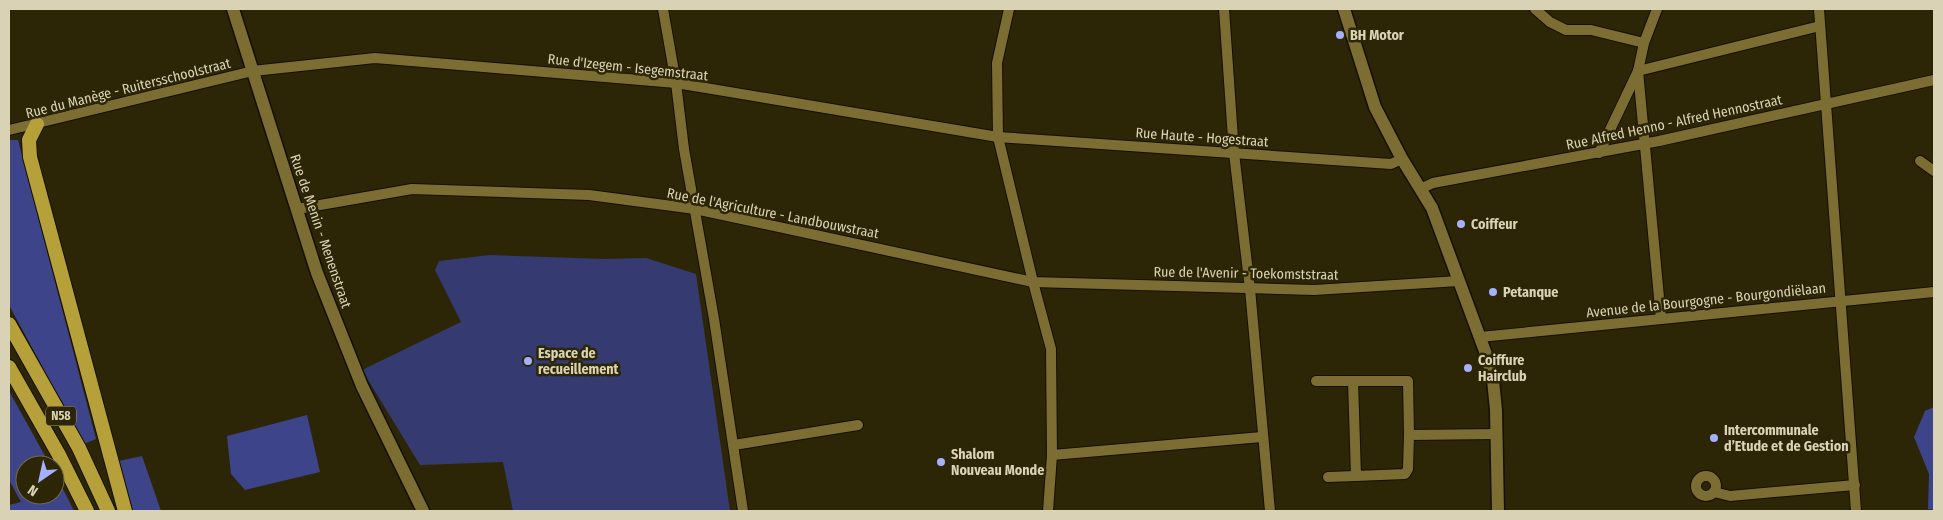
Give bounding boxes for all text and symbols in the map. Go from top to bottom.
place label: BH Motor [1350,27,1405,44]
marker: BH Motor [1334,29,1346,41]
street label: Rue d'Izegem - Isegemstraat [547,51,709,84]
street label: Rue du Manège - Ruitersschoolstraat [24,55,233,122]
street label: Rue Alfred Henno - Alfred Hennostraat [1565,91,1784,154]
street label: Rue Haute - Hogestraat [1135,124,1269,151]
street label: Rue de Menin - Menenstraat [286,152,355,311]
street label: Rue de l'Agriculture - Landbouwstraat [666,185,881,242]
place label: Coiffeur [1471,216,1519,233]
marker: Coiffeur [1455,218,1467,230]
street label: Rue de l'Avenir - Toekomststraat [1153,263,1339,284]
street label: Avenue de la Bourgogne - Bourgondiëlaan [1585,279,1827,322]
place label: Petanque [1503,284,1558,301]
marker: Petanque [1487,286,1499,298]
place label: Espace de recueillement [538,345,620,378]
place label: Coiffure Hairclub [1478,352,1527,385]
marker: Espace de recueillement [522,355,534,367]
marker: Coiffure Hairclub [1462,362,1474,374]
road number: N58 [46,406,76,426]
place label: Intercommunale d’Etude et de Gestion [1724,422,1849,455]
marker: Intercommunale d’Etude et de Gestion [1708,432,1720,444]
place label: Shalom Nouveau Monde [951,446,1044,479]
north arrow [15,455,65,505]
marker: Shalom Nouveau Monde [935,456,947,468]
text: N [25,481,41,500]

